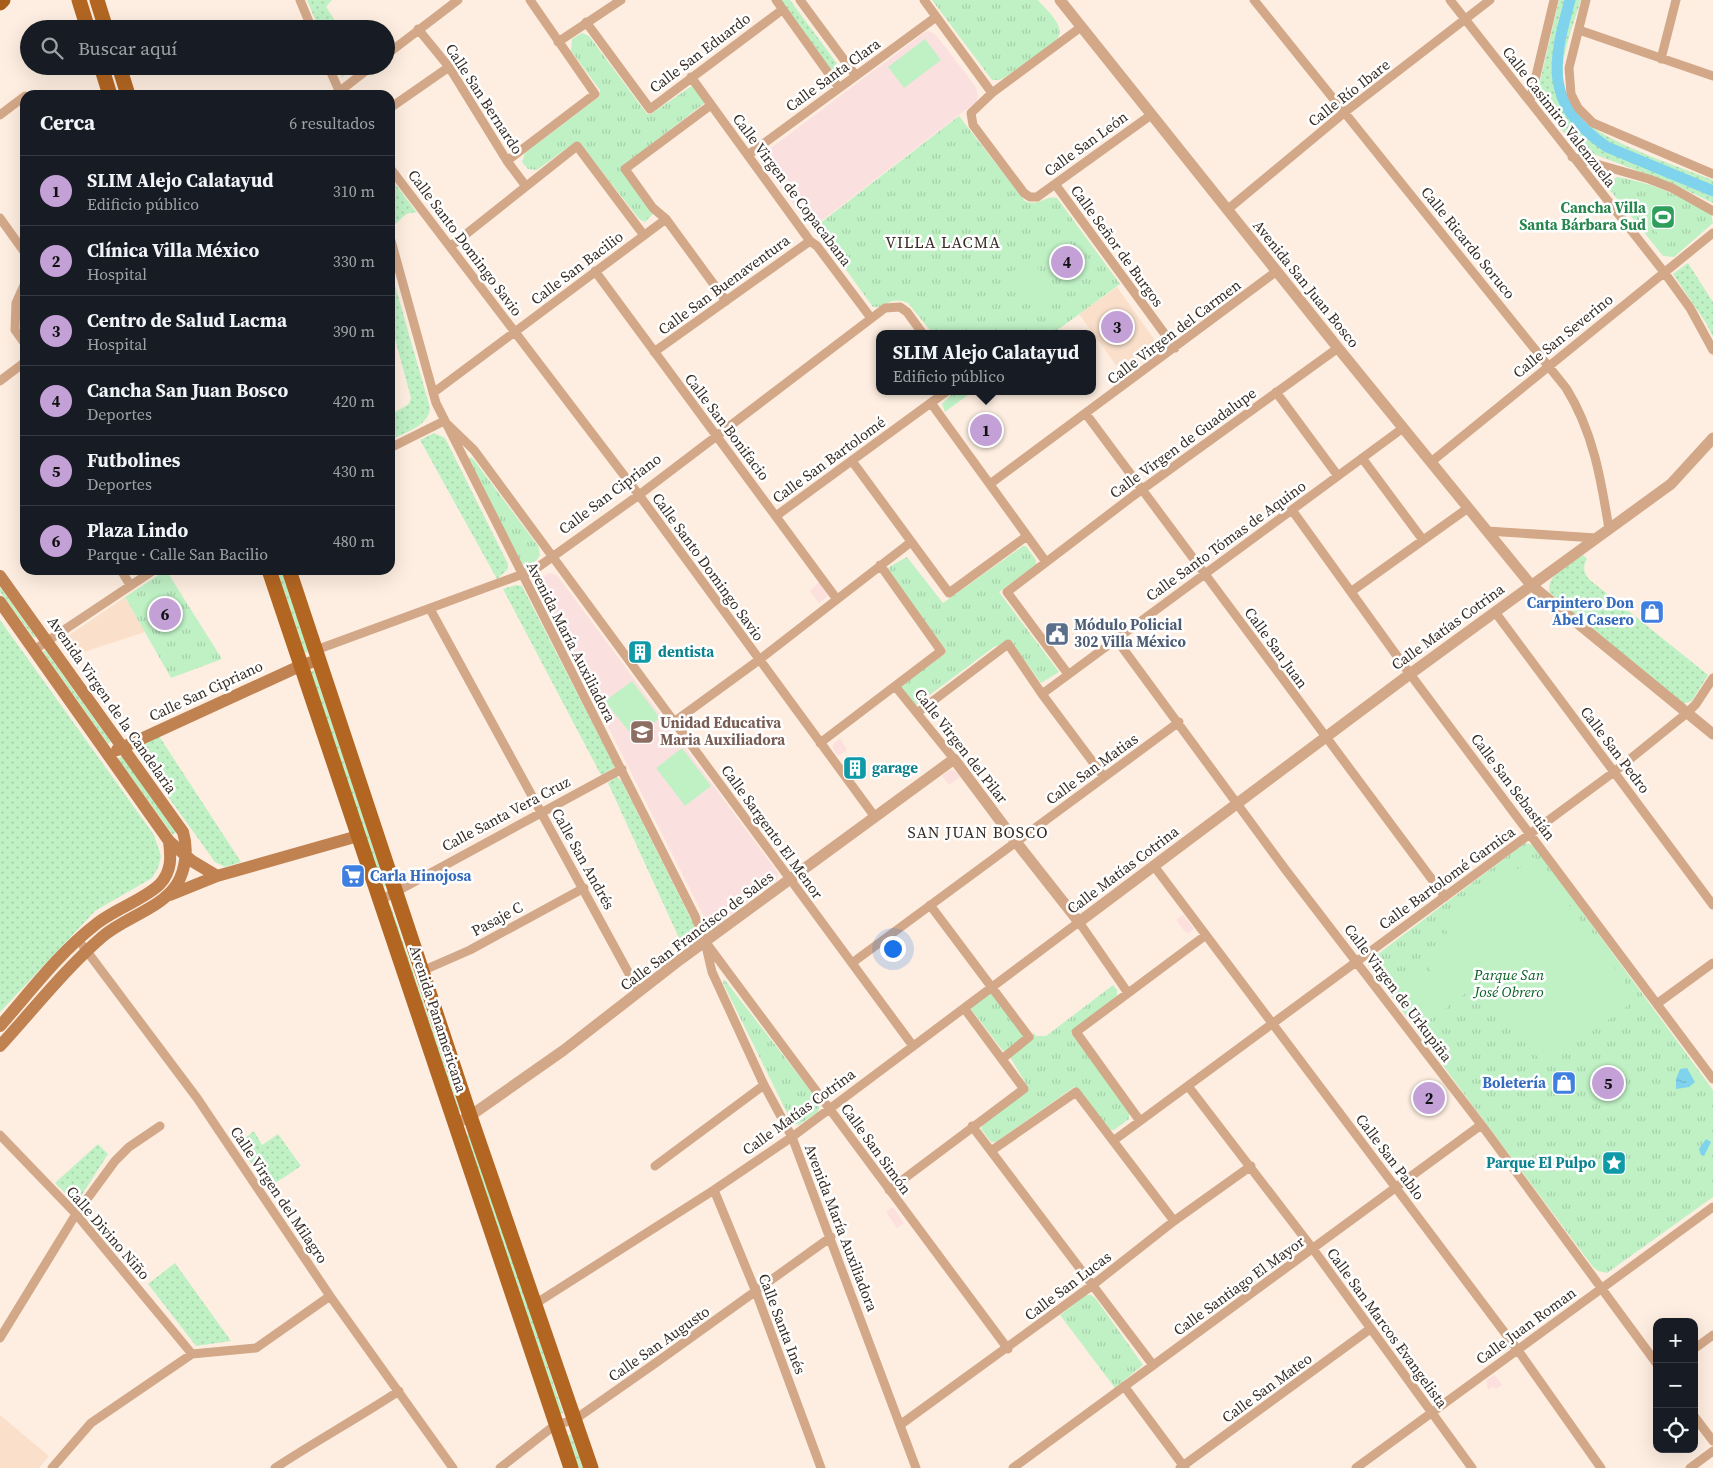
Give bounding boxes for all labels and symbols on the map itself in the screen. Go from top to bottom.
street label: Calle San Eduardo [645,8,755,98]
street label: Calle Santa Clara [781,33,885,116]
street label: Calle San Bernardo [441,39,528,158]
street label: Calle Casimiro Valenzuela [1498,42,1621,192]
street label: Calle Río Ibare [1303,54,1394,131]
street label: Calle San León [1040,106,1132,181]
street label: Calle Virgen de Copacabana [728,109,857,271]
street label: Calle Santo Domingo Savio [403,165,528,320]
street label: Calle Señor de Burgos [1066,181,1169,311]
street label: Calle Ricardo Soruco [1416,182,1520,303]
place label: Cancha Villa Santa Bárbara Sud [1519,197,1647,235]
sports icon: Cancha Villa Santa Bárbara Sud [1650,204,1676,230]
street label: Avenida San Juan Bosco [1248,215,1364,352]
street label: Calle San Bacilio [526,226,627,309]
street label: Calle San Buenaventura [654,229,794,340]
district label: VILLA LACMA [885,231,1001,253]
pin: 4 [1051,243,1083,281]
street label: Calle Virgen del Carmen [1102,274,1245,389]
street label: Calle San Severino [1508,289,1617,383]
pin: 3 [1101,308,1133,346]
street label: Calle San Bonifacio [680,369,775,485]
street label: Calle Virgen de Guadalupe [1105,382,1261,503]
street label: Calle San Bartolomé [768,411,890,508]
pin: 1 [970,411,1002,449]
street label: Calle San Cipriano [554,448,665,539]
street label: Calle Santo Tómas de Aquino [1141,475,1310,606]
street label: Calle Santo Domingo Savio [647,488,769,645]
street label: Avenida María Auxiliadora [522,558,621,726]
street label: Calle Matías Cotrina [1387,578,1509,675]
place label: Carpintero Don Abel Casero [1527,592,1635,630]
pin: 6 [149,595,181,633]
shop icon: Carpintero Don Abel Casero [1639,599,1665,625]
street label: Calle San Juan [1240,603,1313,693]
street label: Avenida Virgen de la Candelaria [43,612,182,798]
place label: Módulo Policial 302 Villa México [1074,614,1186,652]
public building icon: Módulo Policial 302 Villa México [1044,621,1070,647]
building icon: dentista [627,639,653,665]
place label: dentista [658,641,715,662]
street label: Calle San Cipriano [145,655,266,726]
street label: Calle Virgen del Pilar [910,684,1013,808]
street label: Calle San Pedro [1576,702,1655,798]
place label: Unidad Educativa Maria Auxiliadora [660,712,786,750]
school or university icon: Unidad Educativa Maria Auxiliadora [629,719,655,745]
street label: Calle San Matias [1041,728,1142,809]
street label: Calle San Sebastián [1466,729,1561,845]
building icon: garage [842,755,868,781]
place label: garage [872,757,918,778]
street label: Calle Sargento El Menor [717,760,829,904]
street label: Calle Santa Vera Cruz [438,771,574,856]
street label: Calle San Andrés [547,804,620,913]
street label: Calle Matías Cotrina [1062,820,1183,919]
district label: SAN JUAN BOSCO [908,821,1048,843]
street label: Calle Bartolomé Garnica [1374,821,1519,934]
supermarket icon: Carla Hinojosa [340,863,366,889]
place label: Carla Hinojosa [370,865,472,886]
street label: Calle San Francisco de Sales [616,866,778,995]
street label: Pasaje C [467,896,526,941]
street label: Calle Virgen de Urkupiña [1339,919,1458,1066]
your location [880,936,906,962]
street label: Avenida Panamericana [405,943,472,1096]
park label: Parque San José Obrero [1472,964,1545,1002]
street label: Calle Matías Cotrina [738,1063,860,1160]
pin: 5 [1592,1064,1624,1102]
shop icon: Boletería [1551,1070,1577,1096]
place label: Boletería [1482,1072,1547,1093]
pin: 2 [1413,1079,1445,1117]
street label: Calle San Simón [836,1099,917,1199]
street label: Calle San Pablo [1351,1109,1430,1204]
street label: Calle Virgen del Milagro [226,1122,333,1267]
street label: Avenida María Auxiliadora [800,1141,883,1315]
place icon: Parque El Pulpo [1601,1150,1627,1176]
place label: Parque El Pulpo [1486,1152,1597,1173]
street label: Calle Divino Niño [62,1181,155,1284]
street label: Calle Santiago El Mayor [1169,1230,1309,1340]
street label: Calle San Marcos Evangelista [1322,1243,1453,1412]
street label: Calle San Lucas [1020,1246,1115,1325]
street label: Calle Santa Inés [754,1270,811,1377]
street label: Calle Juan Roman [1471,1282,1580,1369]
street label: Calle San Augusto [604,1301,714,1386]
street label: Calle San Mateo [1217,1348,1316,1427]

